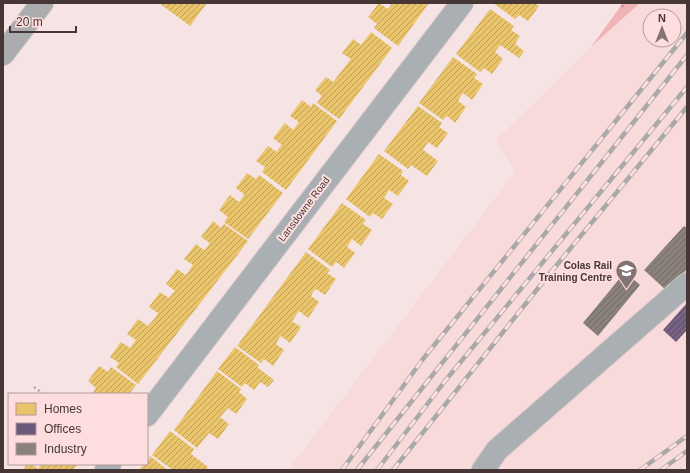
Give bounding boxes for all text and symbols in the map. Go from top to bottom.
scale bar [10,8,76,34]
north arrow [642,8,682,48]
text: N [658,12,666,24]
text: 20 m [16,15,43,29]
street label: Lansdowne Road [276,175,332,243]
school or university icon: Colas Rail Training Centre [614,258,640,291]
place label: Colas Rail Training Centre [539,260,612,283]
legend [8,393,148,465]
text: Homes [44,402,82,416]
text: Offices [44,422,81,436]
text: Industry [44,442,87,456]

